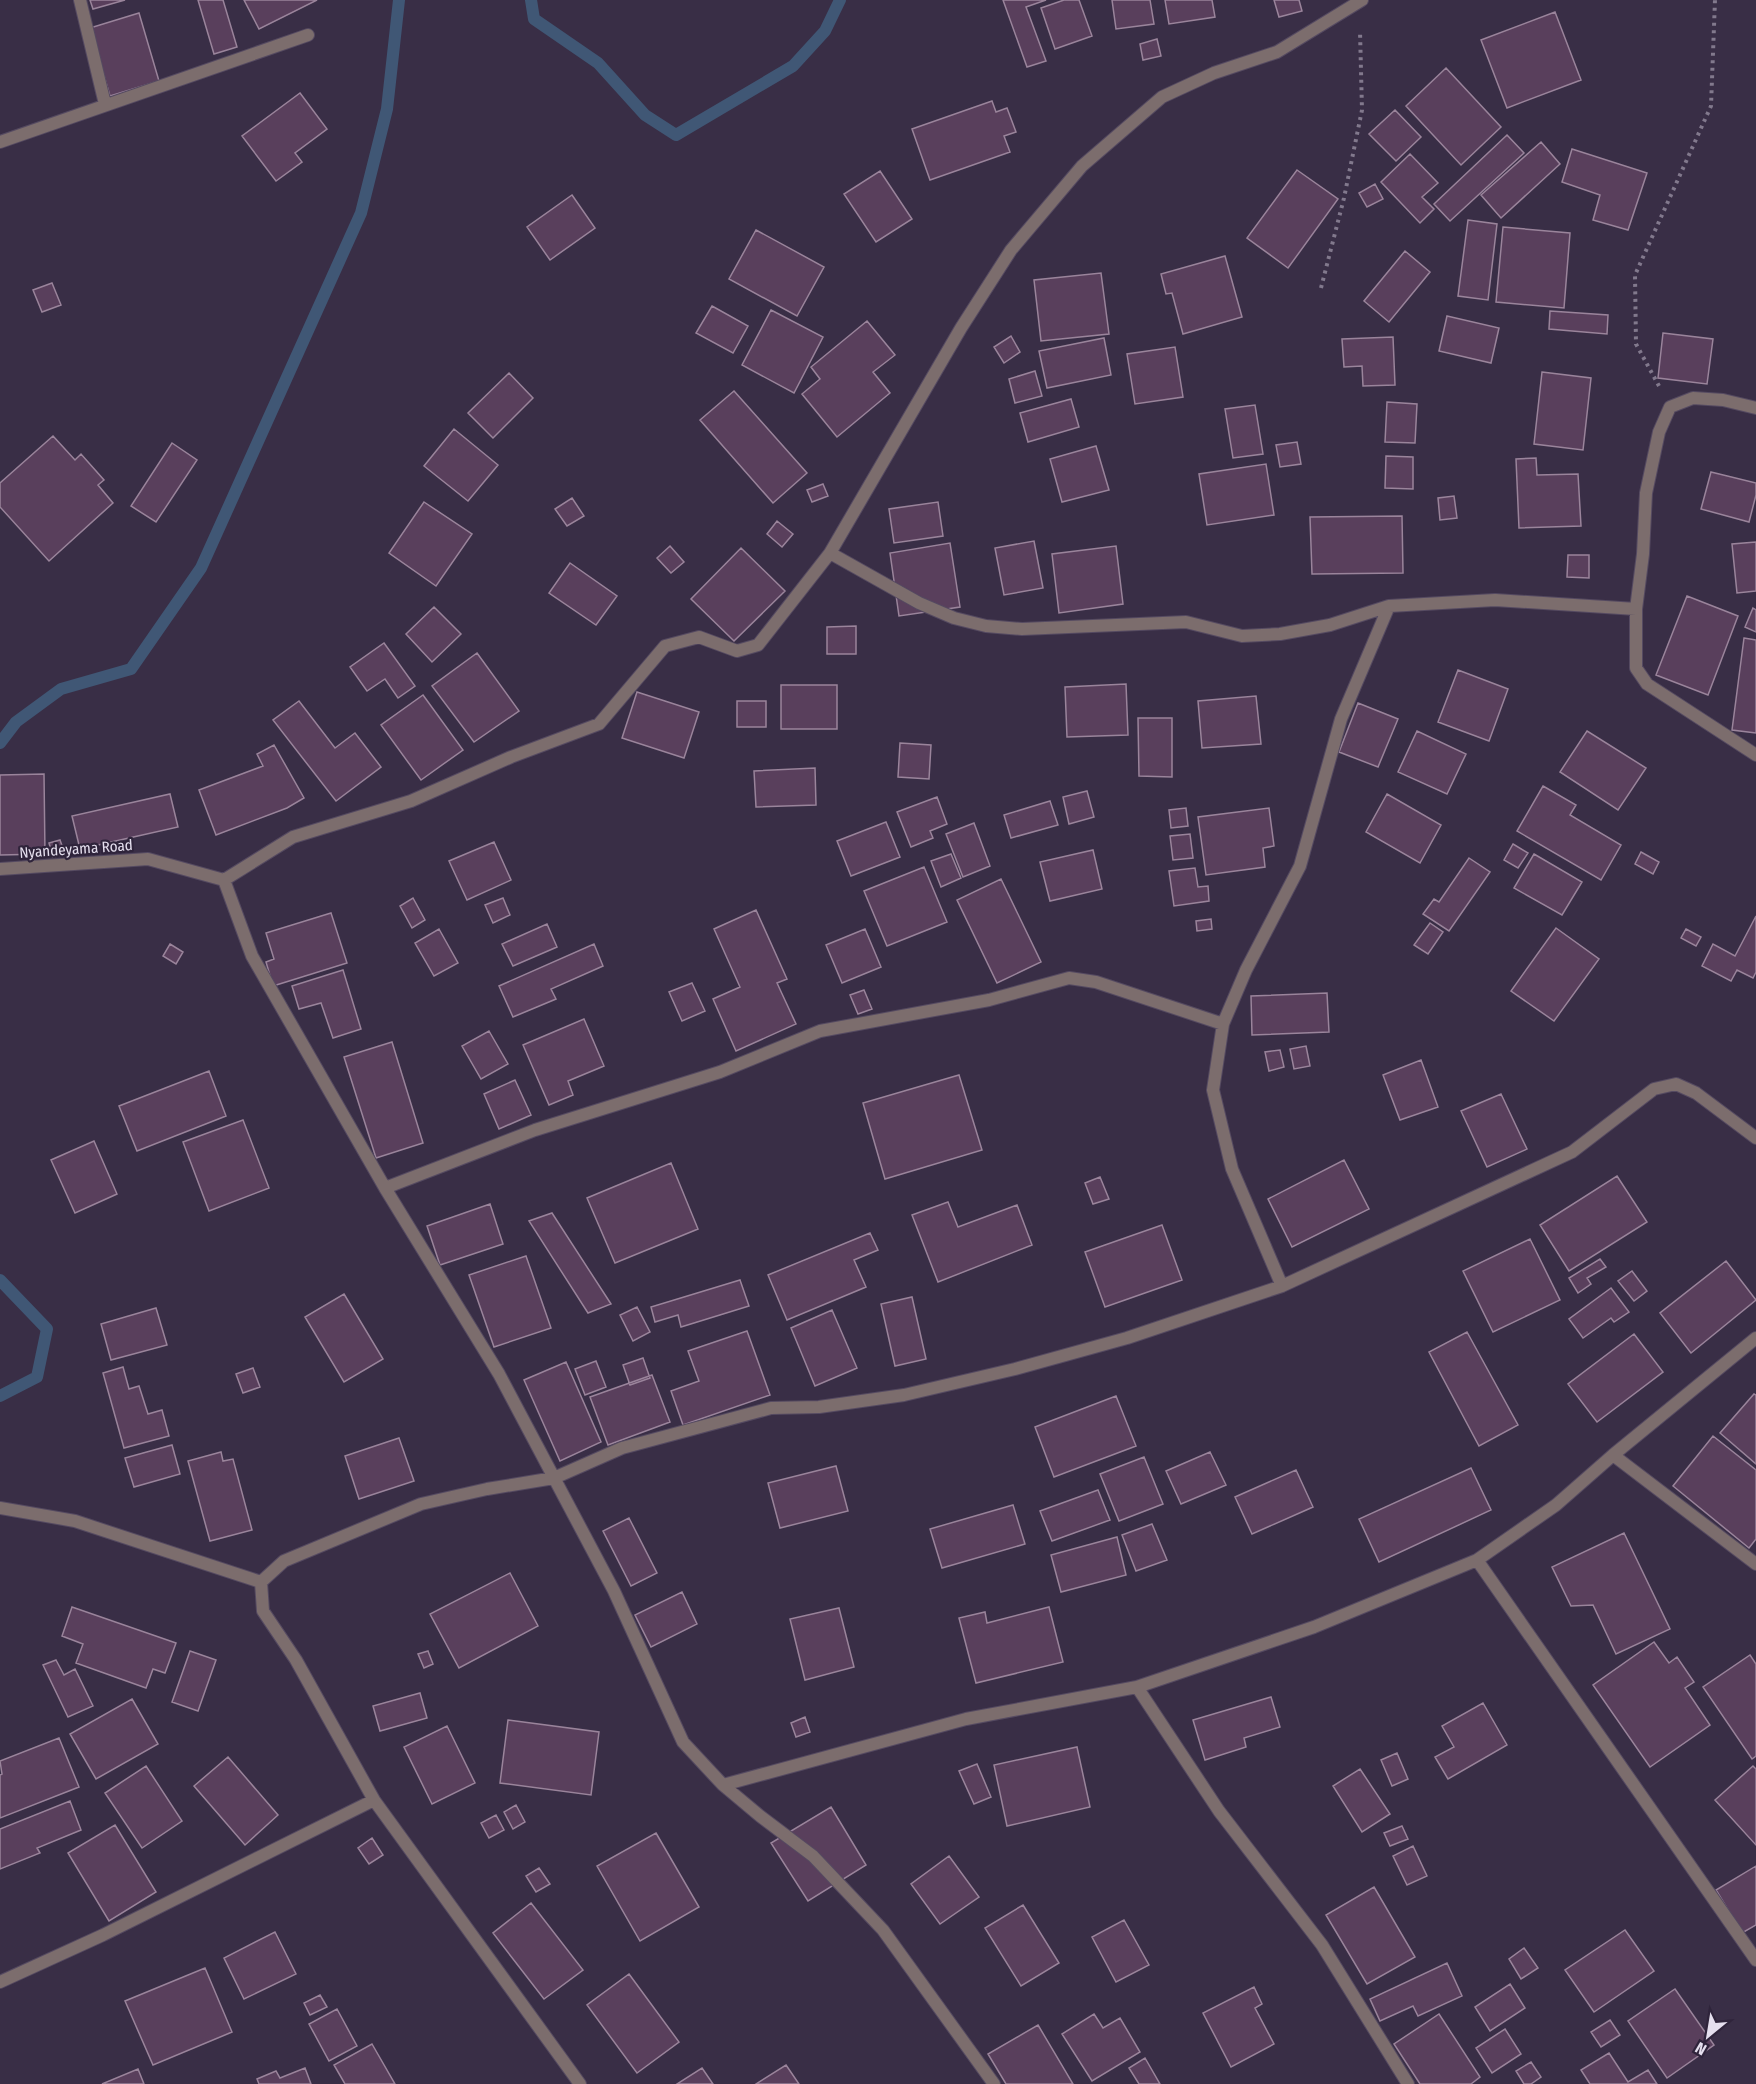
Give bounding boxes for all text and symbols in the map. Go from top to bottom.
street label: Nyandeyama Road [19,836,133,862]
north arrow [1678,2006,1738,2066]
text: N [1692,2038,1710,2059]

